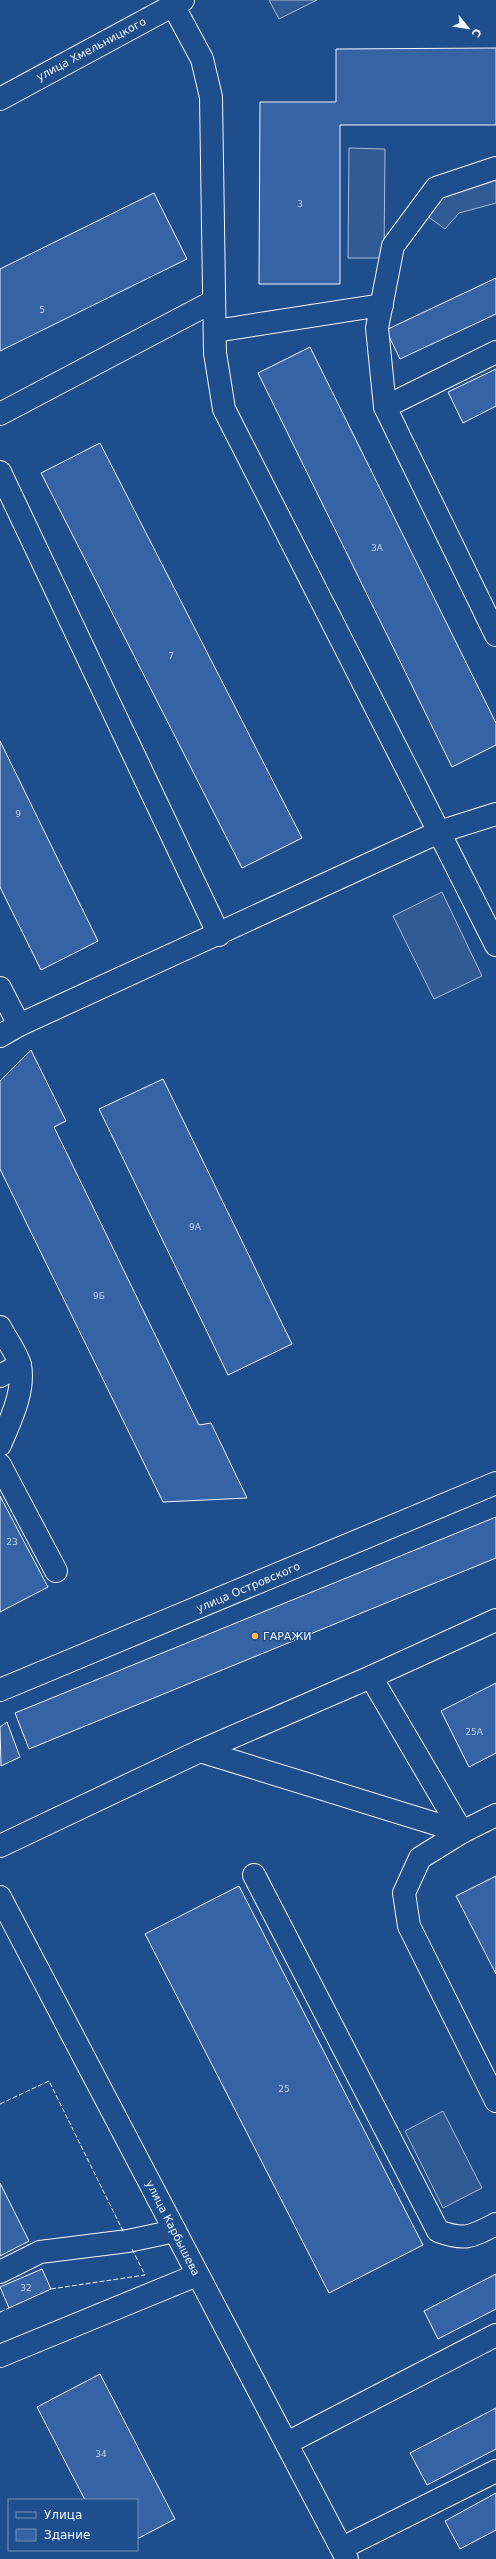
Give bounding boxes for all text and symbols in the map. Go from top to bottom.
north arrow [448,8,488,48]
street label: улица Хмельницкого [34,15,148,84]
text: С [469,26,484,39]
house number: 3 [297,199,303,209]
house number: 5 [39,305,45,315]
house number: 3А [371,543,384,553]
house number: 7 [168,651,174,661]
house number: 9 [15,809,21,819]
house number: 9А [189,1222,202,1232]
house number: 9Б [93,1291,105,1301]
house number: 23 [6,1537,18,1547]
street label: улица Островского [194,1560,302,1615]
place label: ГАРАЖИ [263,1630,311,1643]
marker: ГАРАЖИ [250,1631,260,1641]
house number: 25А [465,1727,484,1737]
house number: 25 [278,2084,290,2094]
street label: улица Карбышева [143,2178,202,2278]
house number: 32 [20,2283,32,2293]
house number: 34 [95,2449,107,2459]
legend [8,2499,138,2551]
text: Улица [44,2508,82,2522]
text: Здание [44,2528,90,2542]

